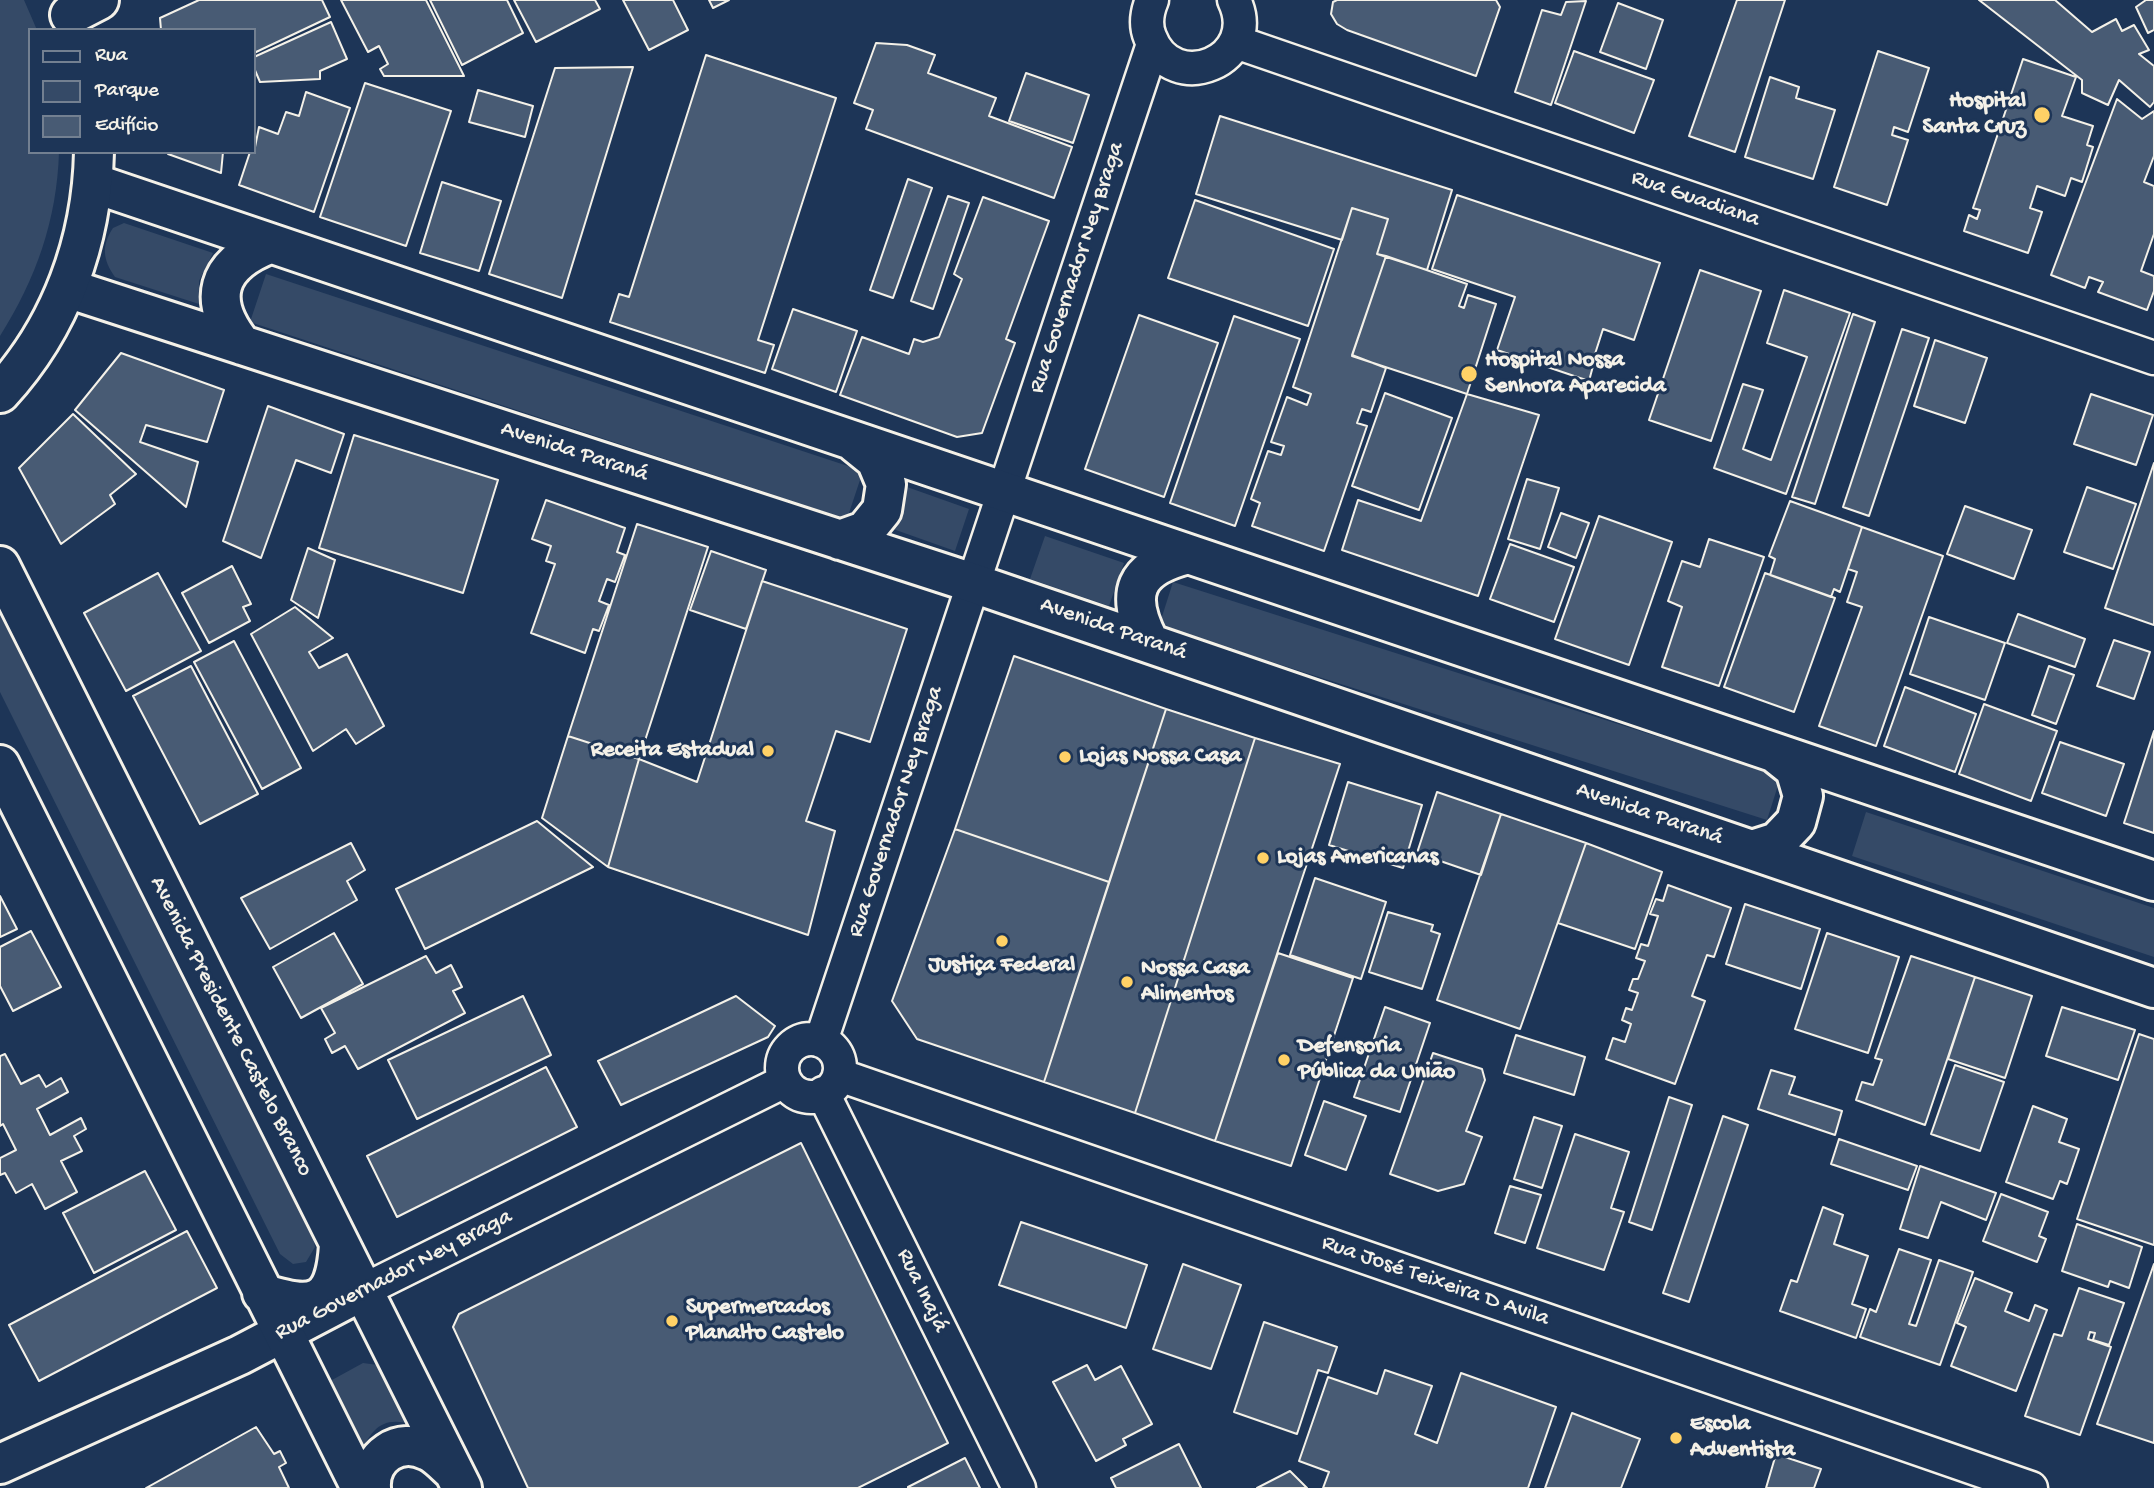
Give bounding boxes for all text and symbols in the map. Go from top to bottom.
legend [28,28,256,154]
text: Rua [95,44,128,69]
text: Parque [95,79,159,104]
place label: Hospital Santa Cruz [1922,88,2026,142]
marker: Hospital Santa Cruz [2032,105,2052,125]
text: Edifício [95,114,159,139]
street label: Rua Governador Ney Braga [1024,139,1132,397]
street label: Rua Guadiana [1627,165,1763,235]
place label: Hospital Nossa Senhora Aparecida [1485,347,1666,401]
marker: Hospital Nossa Senhora Aparecida [1459,364,1479,384]
street label: Avenida Paraná [497,416,651,490]
street label: Avenida Paraná [1036,592,1190,668]
street label: Rua Governador Ney Braga [843,683,951,941]
place label: Receita Estadual [591,737,754,765]
marker: Receita Estadual [760,743,776,759]
place label: Lojas Nossa Casa [1079,743,1241,771]
marker: Lojas Nossa Casa [1057,749,1073,765]
street label: Avenida Paraná [1572,777,1726,853]
place label: Lojas Americanas [1277,844,1438,872]
marker: Lojas Americanas [1255,850,1271,866]
street label: Avenida Presidente Castelo Branco [142,872,318,1182]
marker: Justiça Federal [994,933,1010,949]
place label: Justiça Federal [929,952,1075,980]
place label: Nossa Casa Alimentos [1141,955,1250,1009]
marker: Nossa Casa Alimentos [1119,974,1135,990]
place label: Defensoria Pública da União [1298,1033,1455,1087]
marker: Defensoria Pública da União [1276,1052,1292,1068]
street label: Rua Governador Ney Braga [271,1204,517,1348]
street label: Rua José Teixeira D Avila [1318,1230,1552,1334]
street label: Rua Inajá [889,1245,953,1337]
place label: Supermercados Planalto Castelo [686,1294,844,1348]
marker: Supermercados Planalto Castelo [664,1313,680,1329]
place label: Escola Adventista [1690,1411,1795,1465]
marker: Escola Adventista [1668,1430,1684,1446]

